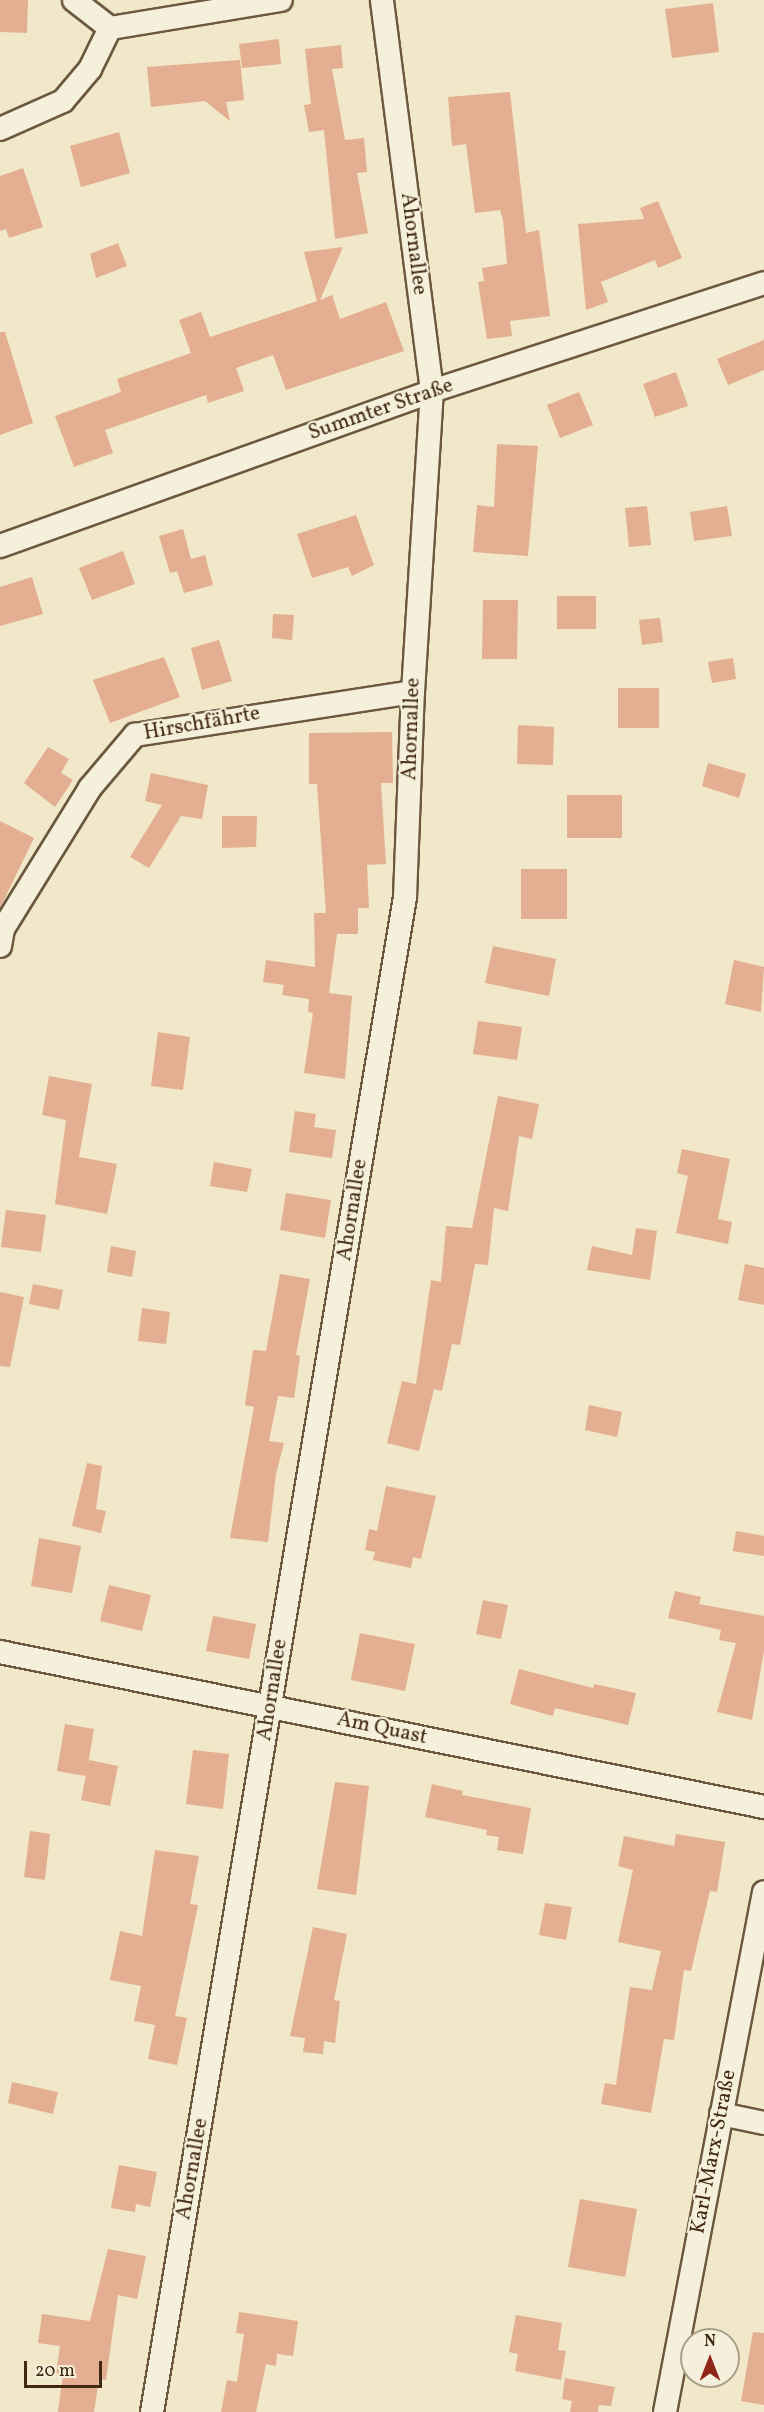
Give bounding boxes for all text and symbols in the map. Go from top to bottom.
street label: Ahornallee [394,191,432,297]
street label: Summter Straße [305,373,457,447]
street label: Ahornallee [398,677,426,781]
street label: Hirschfährte [142,701,262,747]
street label: Ahornallee [333,1157,373,1263]
street label: Ahornallee [253,1637,293,1743]
street label: Am Quast [335,1707,429,1751]
street label: Karl-Marx-Straße [686,2068,742,2236]
street label: Ahornallee [172,2116,214,2222]
north arrow [680,2328,740,2388]
text: N [704,2331,716,2353]
scale bar [27,2349,105,2387]
text: 20 m [35,2359,75,2384]

